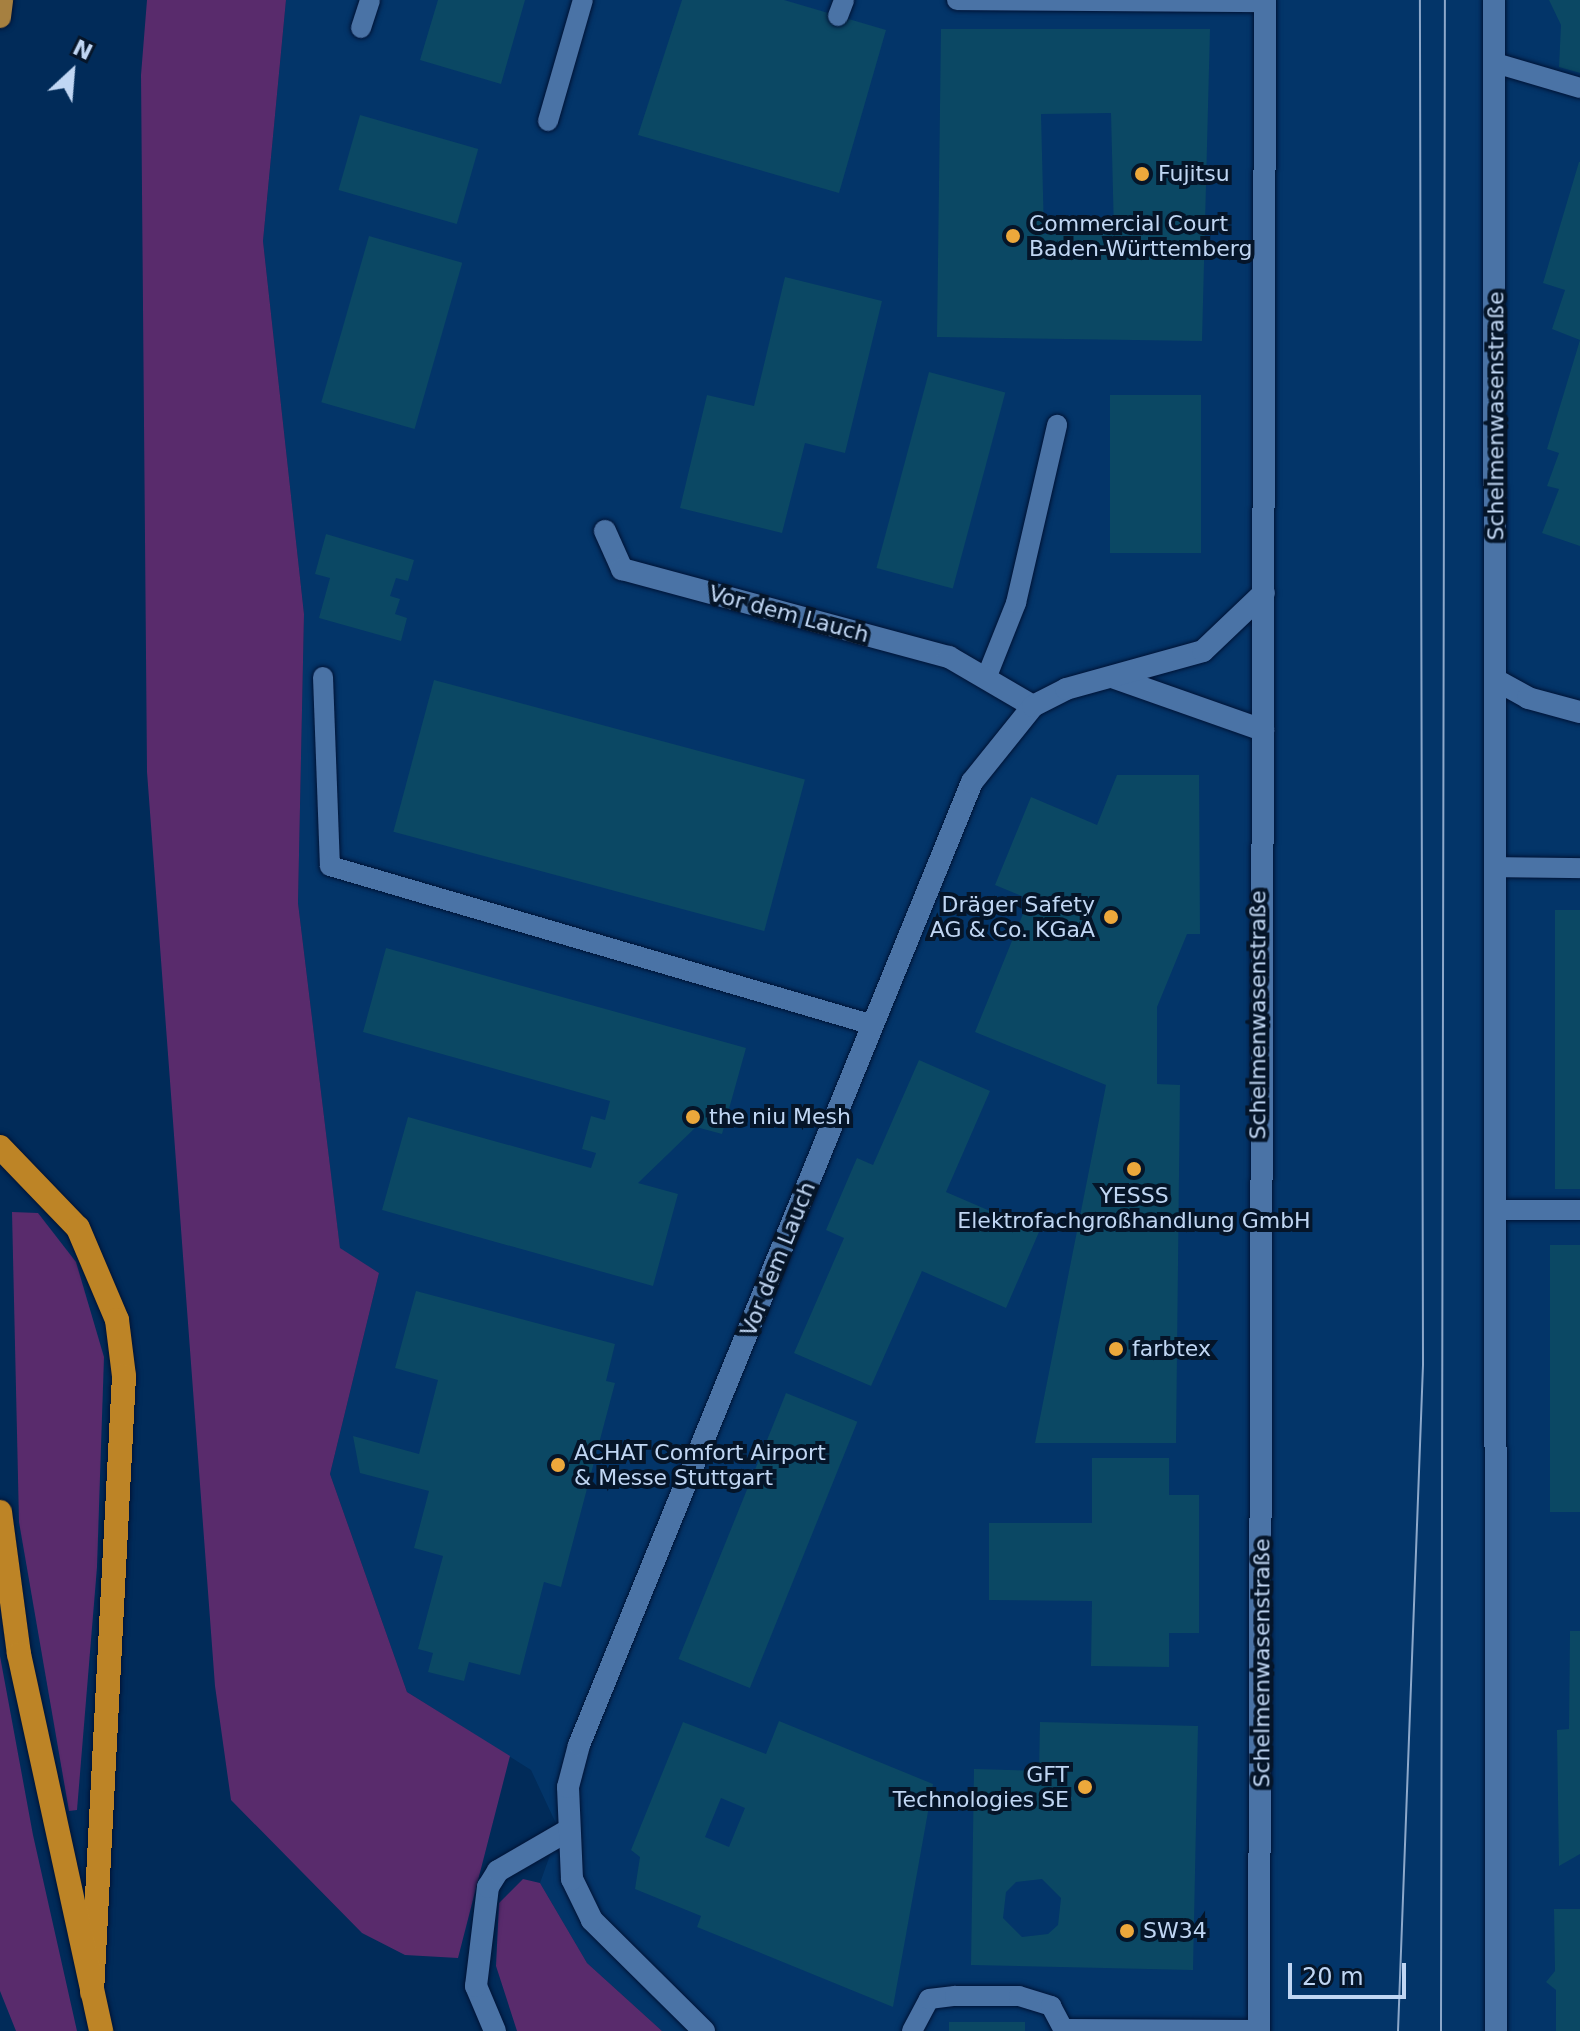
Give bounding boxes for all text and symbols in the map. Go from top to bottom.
north arrow [32,32,112,112]
text: N [69,35,96,65]
place label: Fujitsu [1158,161,1230,187]
marker: Fujitsu [1133,165,1151,183]
place label: Commercial Court Baden-Württemberg [1029,210,1252,262]
marker: Commercial Court Baden-Württemberg [1004,227,1022,245]
street label: Schelmenwasenstraße [1483,292,1509,540]
street label: Vor dem Lauch [706,580,872,648]
place label: Dräger Safety AG & Co. KGaA [930,891,1095,942]
street label: Schelmenwasenstraße [1245,891,1271,1139]
marker: Dräger Safety AG & Co. KGaA [1102,908,1120,926]
place label: the niu Mesh [709,1104,851,1130]
marker: the niu Mesh [684,1108,702,1126]
marker: YESSS Elektrofachgroßhandlung GmbH [1125,1160,1143,1178]
street label: Vor dem Lauch [735,1178,821,1340]
place label: YESSS Elektrofachgroßhandlung GmbH [957,1182,1311,1234]
place label: farbtex [1132,1336,1211,1362]
marker: farbtex [1107,1340,1125,1358]
place label: ACHAT Comfort Airport & Messe Stuttgart [574,1439,826,1490]
marker: ACHAT Comfort Airport & Messe Stuttgart [549,1456,567,1474]
street label: Schelmenwasenstraße [1249,1539,1275,1787]
place label: GFT Technologies SE [893,1761,1069,1812]
marker: GFT Technologies SE [1076,1778,1094,1796]
place label: SW34 [1143,1918,1207,1944]
marker: SW34 [1118,1922,1136,1940]
scale bar [1292,1947,1410,1997]
text: 20 m [1302,1963,1364,1991]

